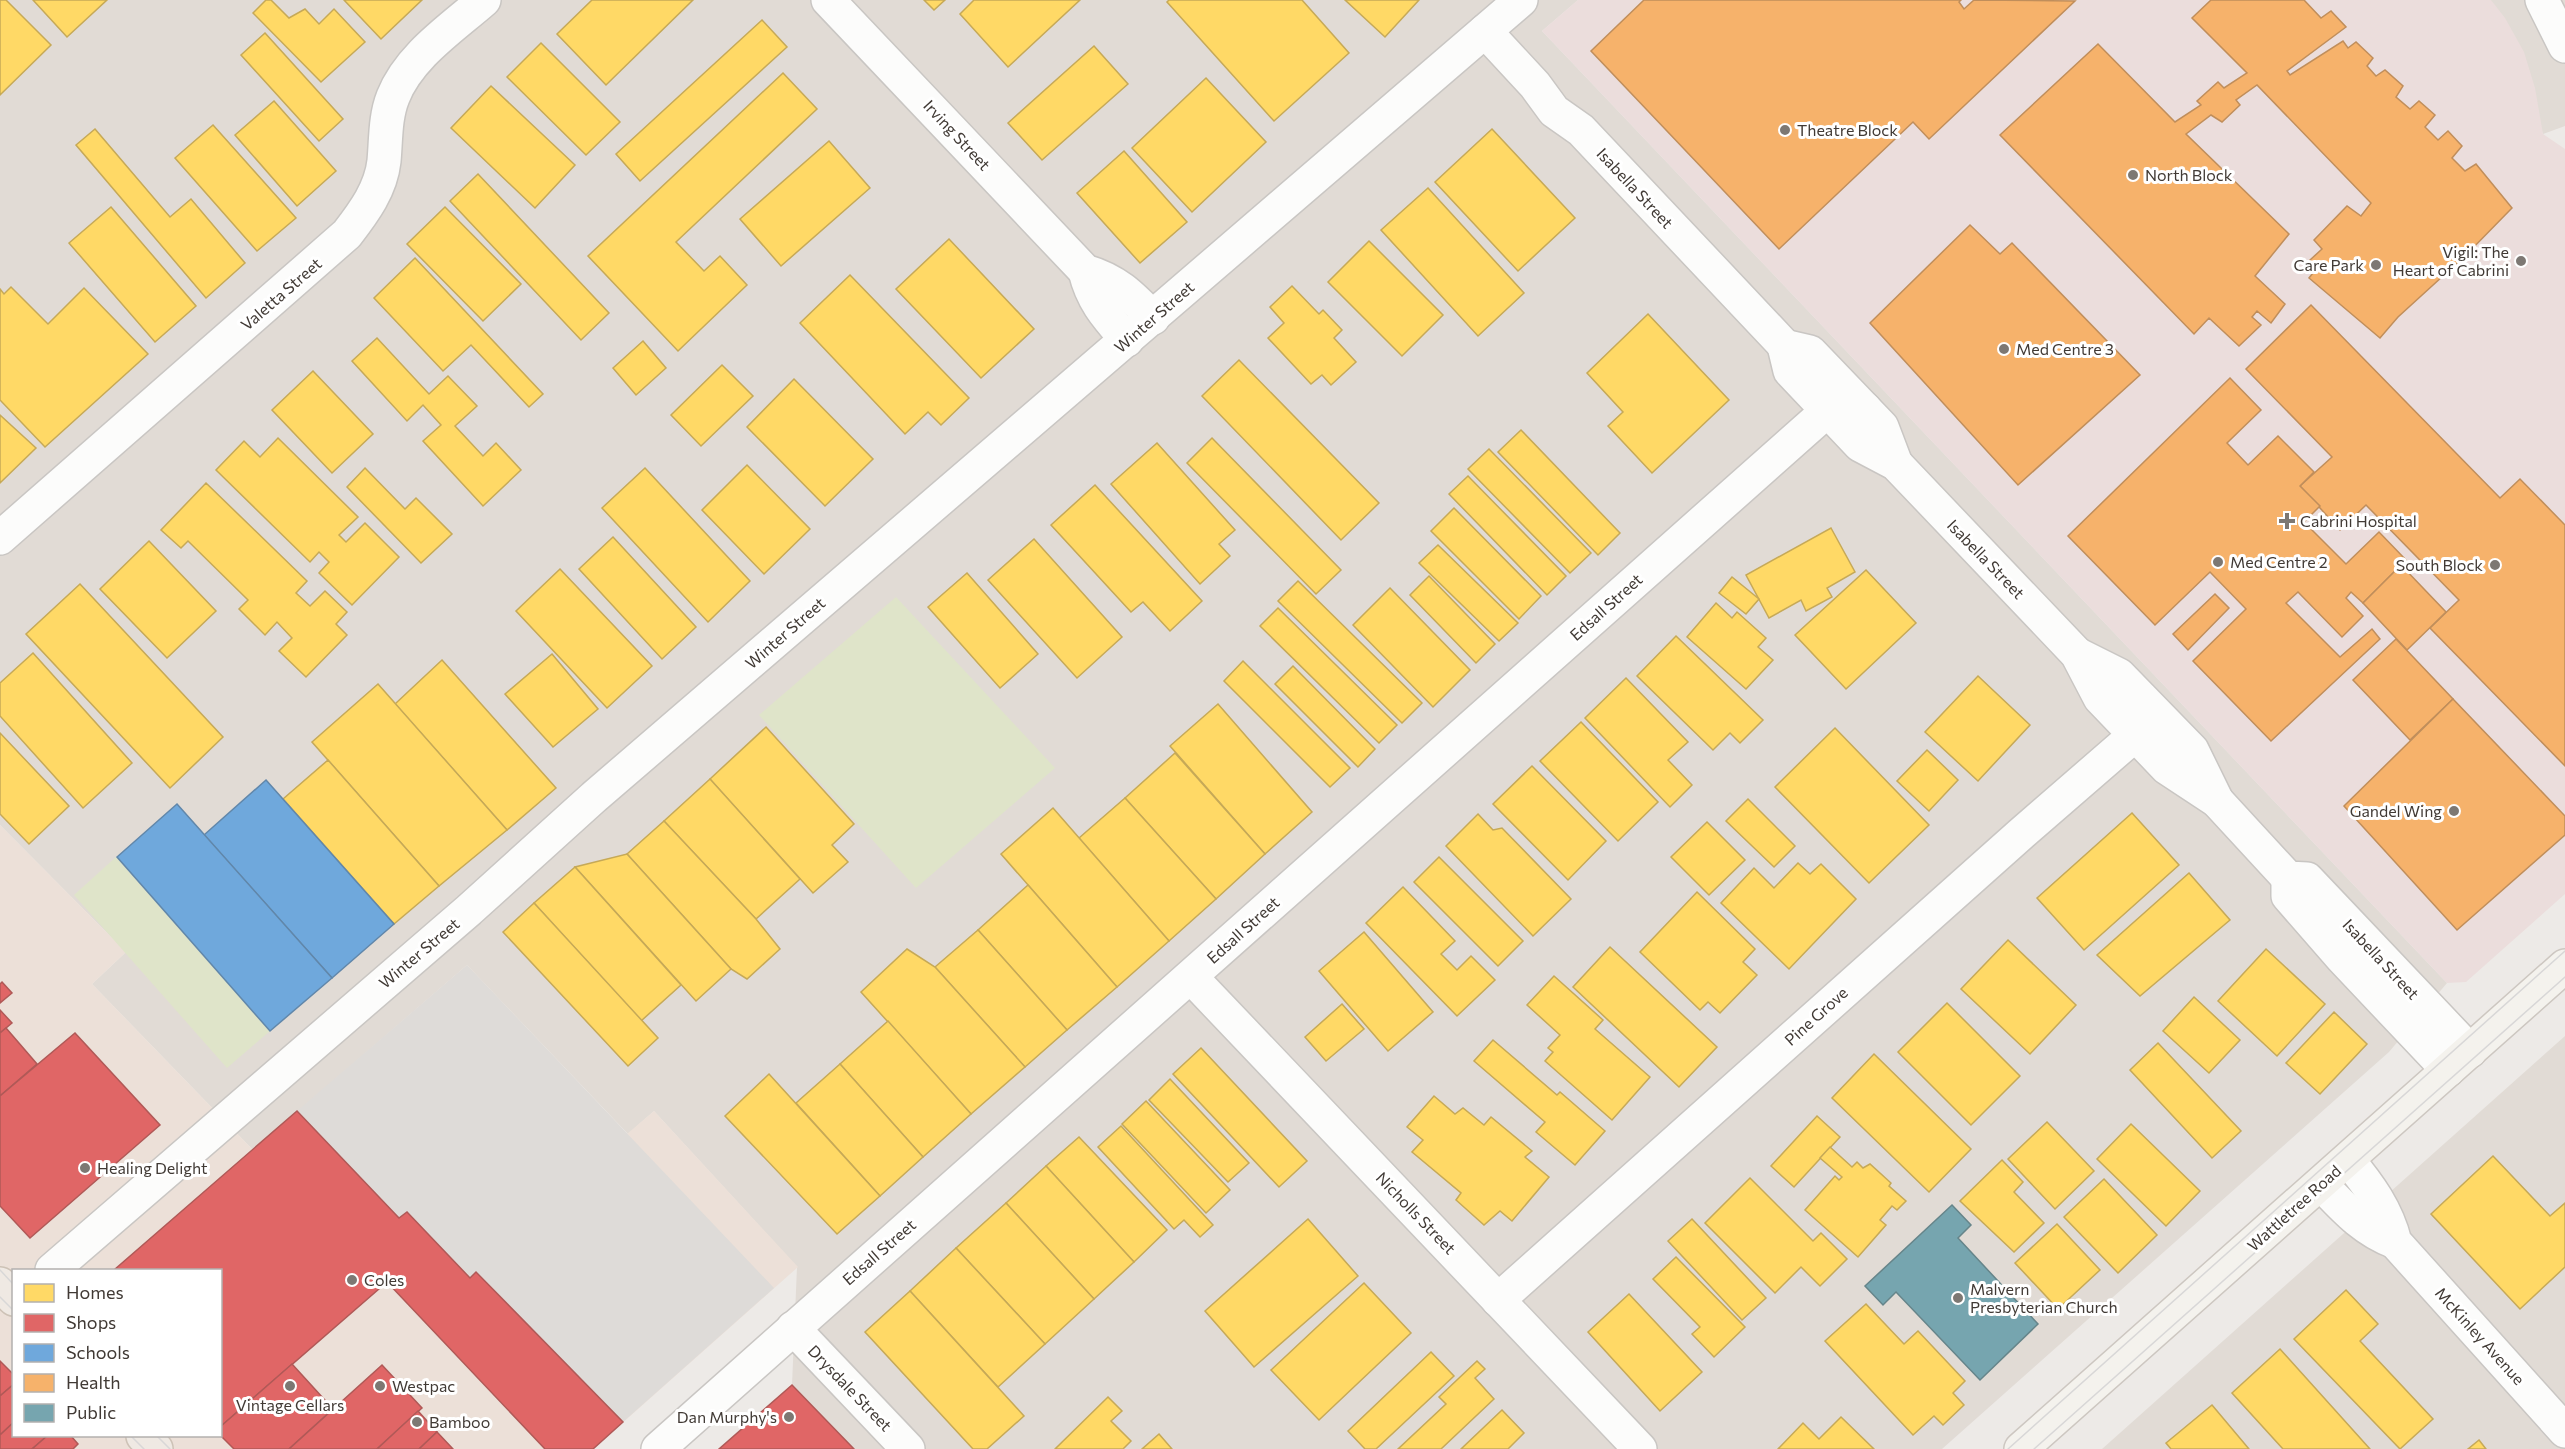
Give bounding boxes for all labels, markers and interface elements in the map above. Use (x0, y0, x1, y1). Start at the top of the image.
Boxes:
street label: Irving Street (920, 96, 995, 174)
place label: Theatre Block (1797, 120, 1898, 139)
marker: Theatre Block (1778, 123, 1792, 137)
street label: Isabella Street (1593, 144, 1678, 232)
place label: North Block (2145, 165, 2233, 184)
marker: North Block (2126, 168, 2140, 182)
place label: Vigil: The Heart of Cabrini (2393, 242, 2509, 279)
street label: Valetta Street (236, 253, 325, 334)
marker: Vigil: The Heart of Cabrini (2514, 254, 2528, 268)
place label: Care Park (2294, 255, 2364, 274)
marker: Care Park (2369, 258, 2383, 272)
street label: Winter Street (1110, 277, 1198, 356)
place label: Med Centre 3 (2016, 339, 2114, 358)
marker: Med Centre 3 (1997, 342, 2011, 356)
place label: Cabrini Hospital (2300, 511, 2417, 530)
marker: Cabrini Hospital (2278, 512, 2296, 530)
street label: Isabella Street (1944, 515, 2029, 603)
place label: Med Centre 2 (2230, 552, 2328, 571)
marker: Med Centre 2 (2211, 555, 2225, 569)
place label: South Block (2396, 555, 2483, 574)
marker: South Block (2488, 558, 2502, 572)
street label: Edsall Street (1566, 569, 1646, 644)
street label: Winter Street (741, 593, 829, 672)
place label: Gandel Wing (2350, 801, 2442, 820)
marker: Gandel Wing (2447, 804, 2461, 818)
street label: Edsall Street (1203, 892, 1283, 967)
street label: Winter Street (375, 913, 463, 992)
street label: Isabella Street (2339, 915, 2424, 1003)
street label: Pine Grove (1780, 982, 1851, 1049)
place label: Healing Delight (97, 1158, 208, 1177)
marker: Healing Delight (78, 1161, 92, 1175)
street label: Wattletree Road (2243, 1161, 2344, 1255)
street label: Nicholls Street (1373, 1168, 1460, 1258)
street label: Edsall Street (838, 1214, 919, 1289)
legend (12, 1269, 222, 1437)
place label: Coles (364, 1270, 404, 1289)
marker: Coles (345, 1273, 359, 1287)
place label: Malvern Presbyterian Church (1970, 1279, 2118, 1316)
text: Homes (66, 1281, 124, 1303)
street label: McKinley Avenue (2432, 1283, 2529, 1388)
marker: Malvern Presbyterian Church (1951, 1291, 1965, 1305)
text: Shops (66, 1311, 116, 1333)
text: Schools (66, 1341, 130, 1363)
street label: Drysdale Street (805, 1341, 896, 1435)
text: Health (66, 1371, 121, 1393)
place label: Westpac (392, 1376, 455, 1395)
marker: Vintage Cellars (283, 1379, 297, 1393)
marker: Westpac (373, 1379, 387, 1393)
place label: Vintage Cellars (236, 1395, 344, 1414)
text: Public (66, 1401, 116, 1423)
place label: Dan Murphy's (677, 1407, 777, 1426)
marker: Dan Murphy's (782, 1410, 796, 1424)
place label: Bamboo (429, 1412, 490, 1431)
marker: Bamboo (410, 1415, 424, 1429)

